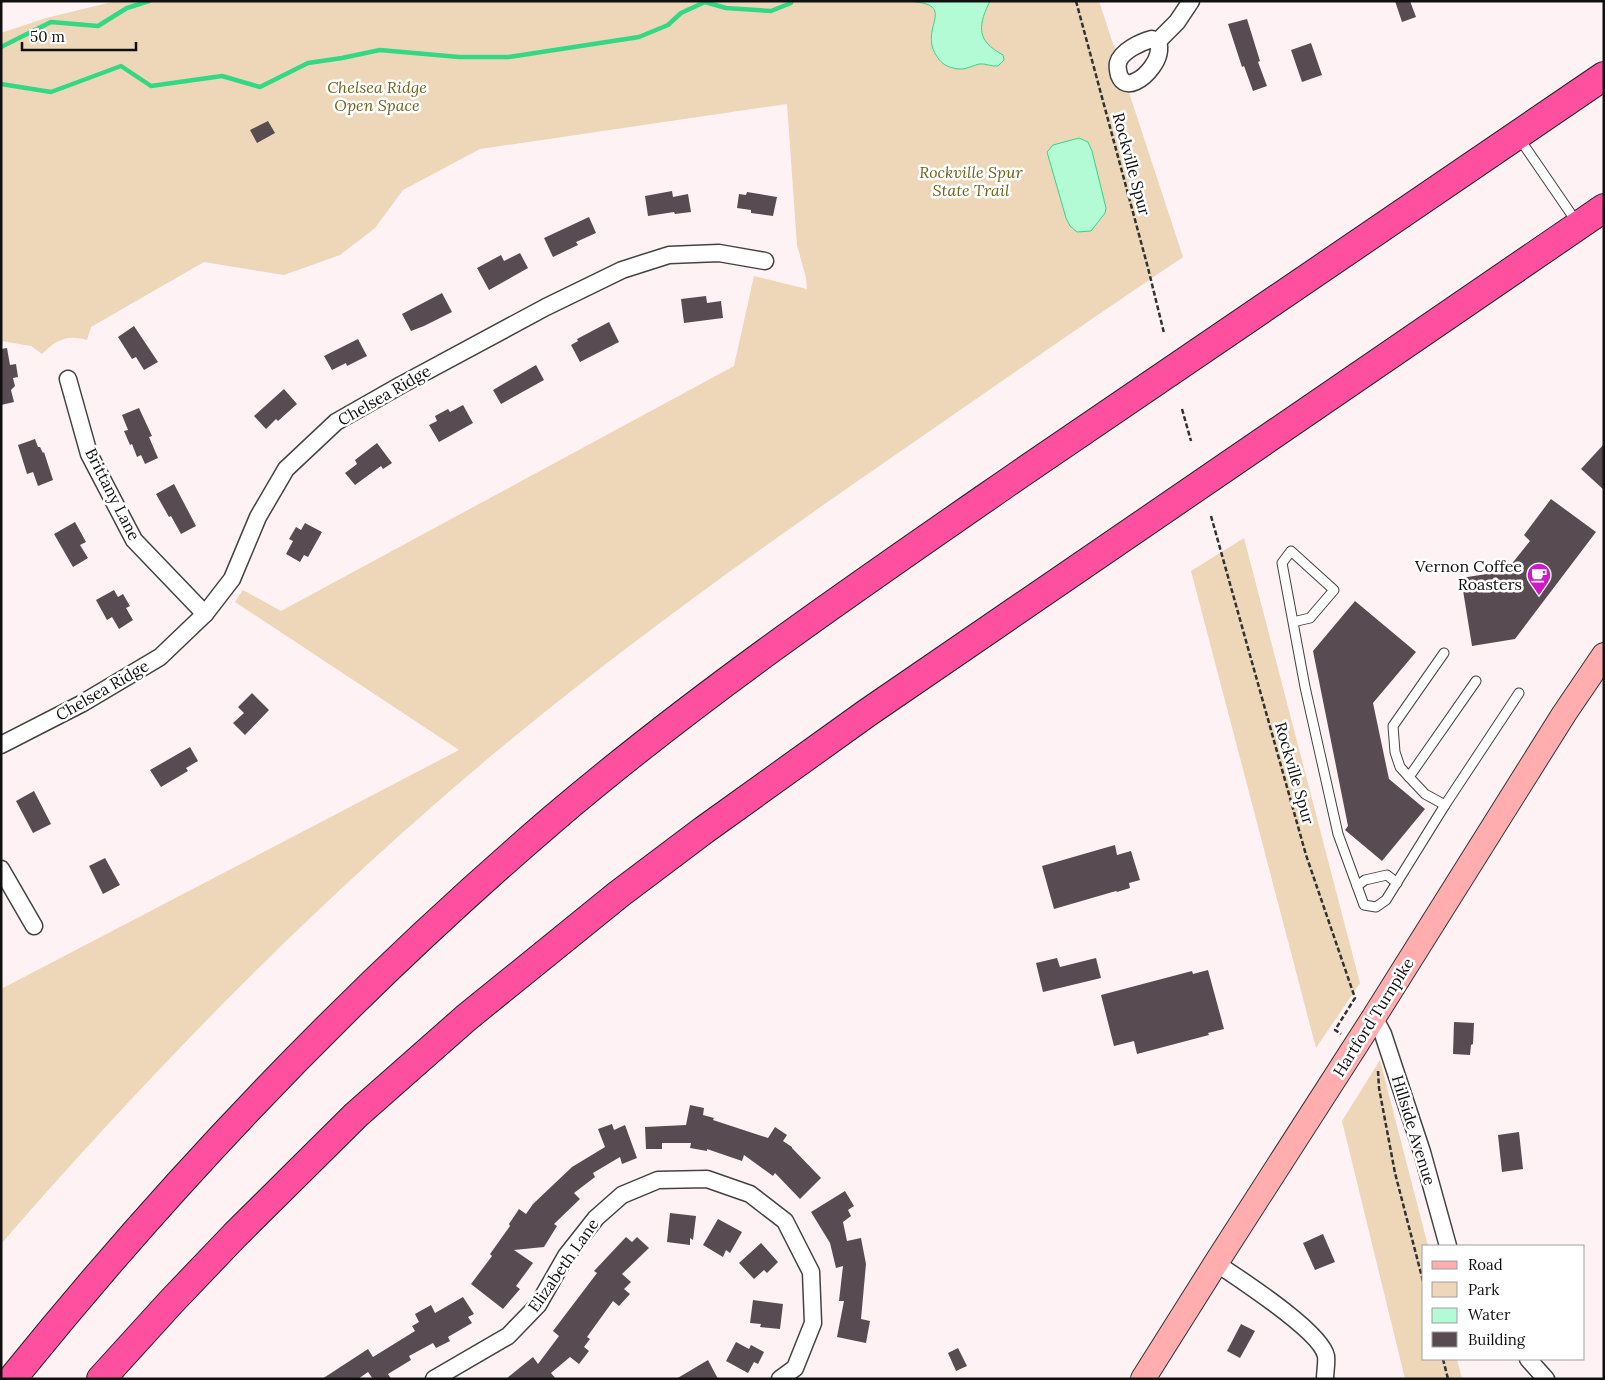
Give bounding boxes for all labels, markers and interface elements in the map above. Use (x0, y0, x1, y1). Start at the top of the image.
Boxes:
scale bar (22, 20, 136, 52)
text: 50 m (30, 27, 65, 46)
park label: Chelsea Ridge Open Space (327, 77, 427, 115)
street label: Rockville Spur (1109, 110, 1155, 218)
park label: Rockville Spur State Trail (919, 162, 1023, 200)
street label: Chelsea Ridge (334, 360, 434, 430)
street label: Brittany Lane (81, 445, 145, 544)
place label: Vernon Coffee Roasters (1414, 556, 1522, 594)
cafe icon: Vernon Coffee Roasters (1526, 562, 1552, 596)
street label: Chelsea Ridge (52, 655, 152, 725)
street label: Rockville Spur (1271, 719, 1319, 827)
street label: Hartford Turnpike (1328, 954, 1418, 1080)
street label: Hillside Avenue (1388, 1072, 1440, 1188)
street label: Elizabeth Lane (523, 1214, 603, 1316)
legend (1422, 1245, 1585, 1360)
text: Road (1468, 1255, 1503, 1274)
text: Park (1468, 1280, 1499, 1299)
text: Water (1468, 1305, 1511, 1324)
text: Building (1468, 1330, 1526, 1349)

